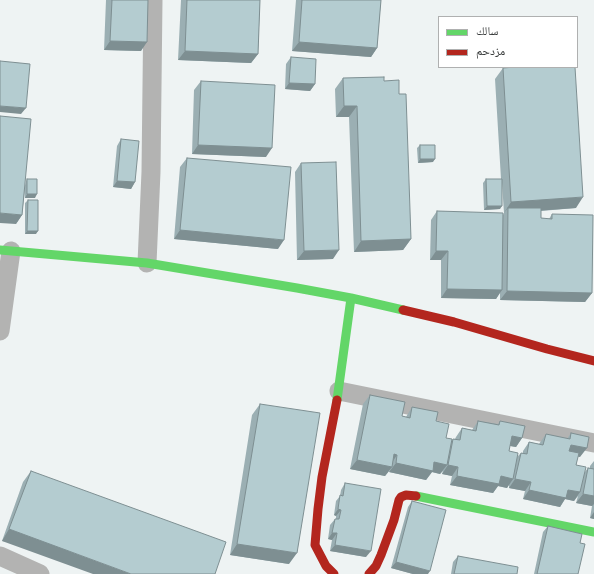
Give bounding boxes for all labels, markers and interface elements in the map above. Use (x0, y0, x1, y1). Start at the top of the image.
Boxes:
legend (438, 16, 578, 68)
text: سالك (476, 23, 498, 38)
text: مزدحم (476, 43, 505, 58)

